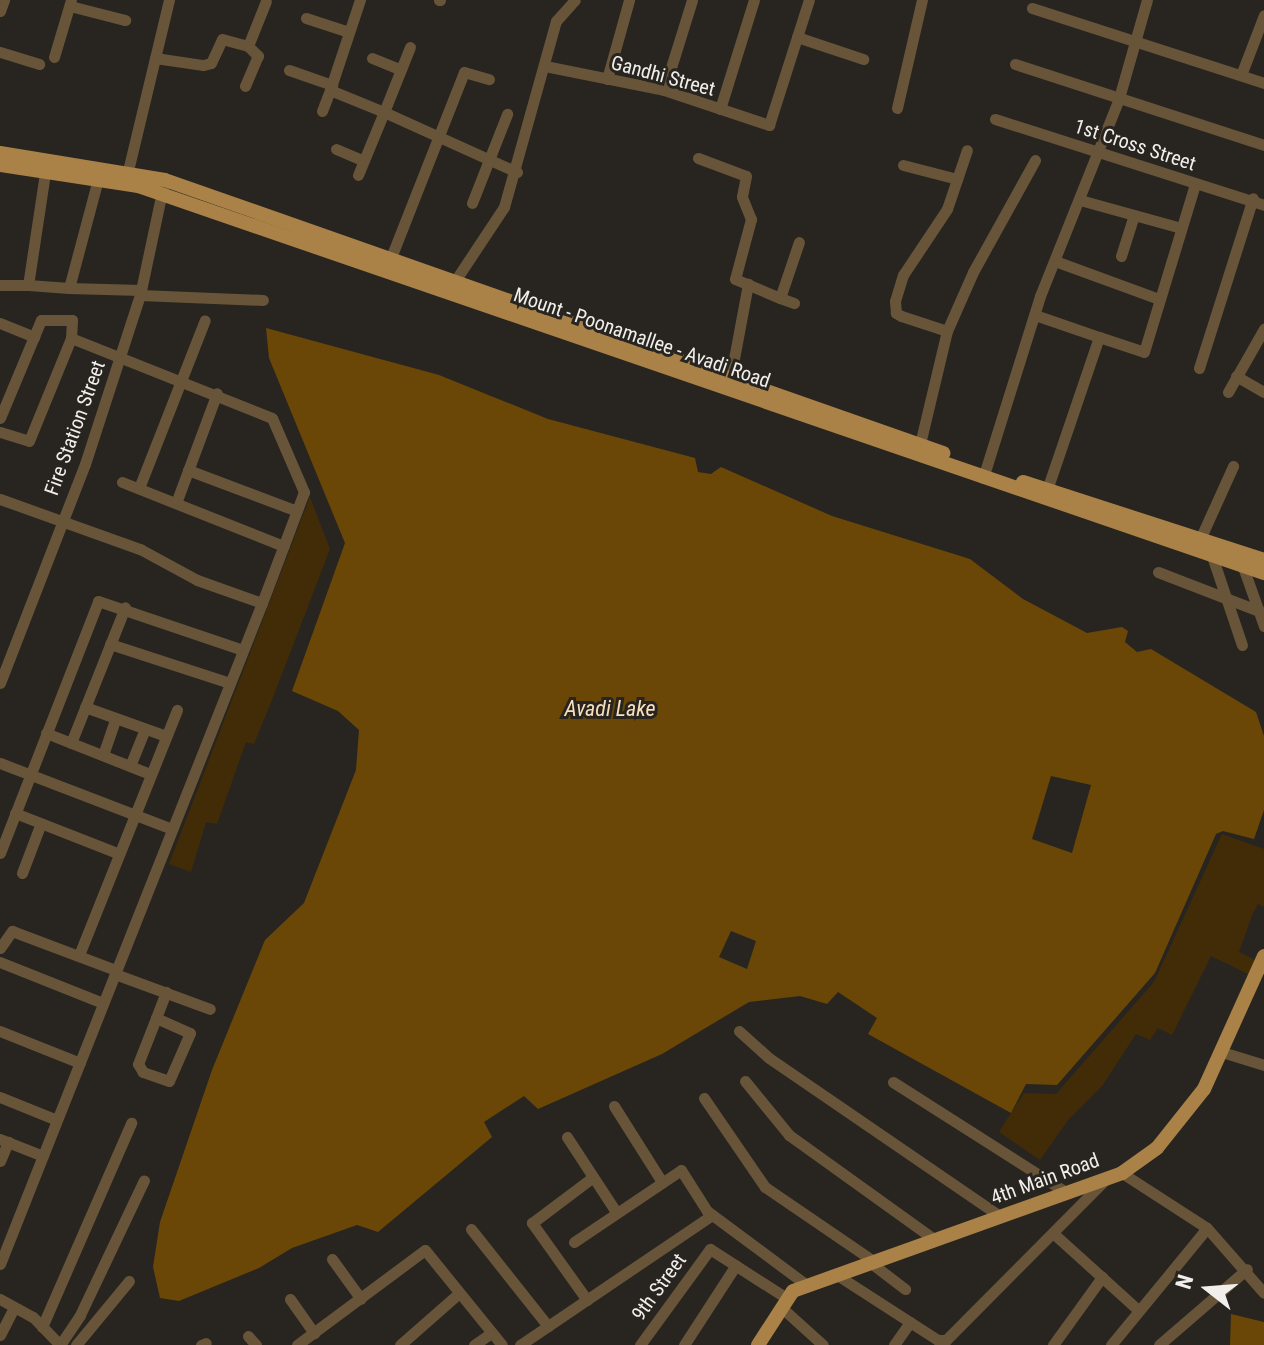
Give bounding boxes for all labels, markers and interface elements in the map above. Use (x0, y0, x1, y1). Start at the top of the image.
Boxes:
street label: Gandhi Street (608, 51, 718, 101)
street label: 1st Cross Street (1071, 114, 1199, 176)
street label: Mount - Poonamallee - Avadi Road (511, 283, 773, 393)
street label: Fire Station Street (40, 357, 110, 499)
water label: Avadi Lake (564, 696, 656, 722)
street label: 4th Main Road (987, 1148, 1103, 1210)
street label: 9th Street (627, 1249, 691, 1325)
north arrow (1168, 1249, 1248, 1329)
text: N (1171, 1272, 1198, 1292)

